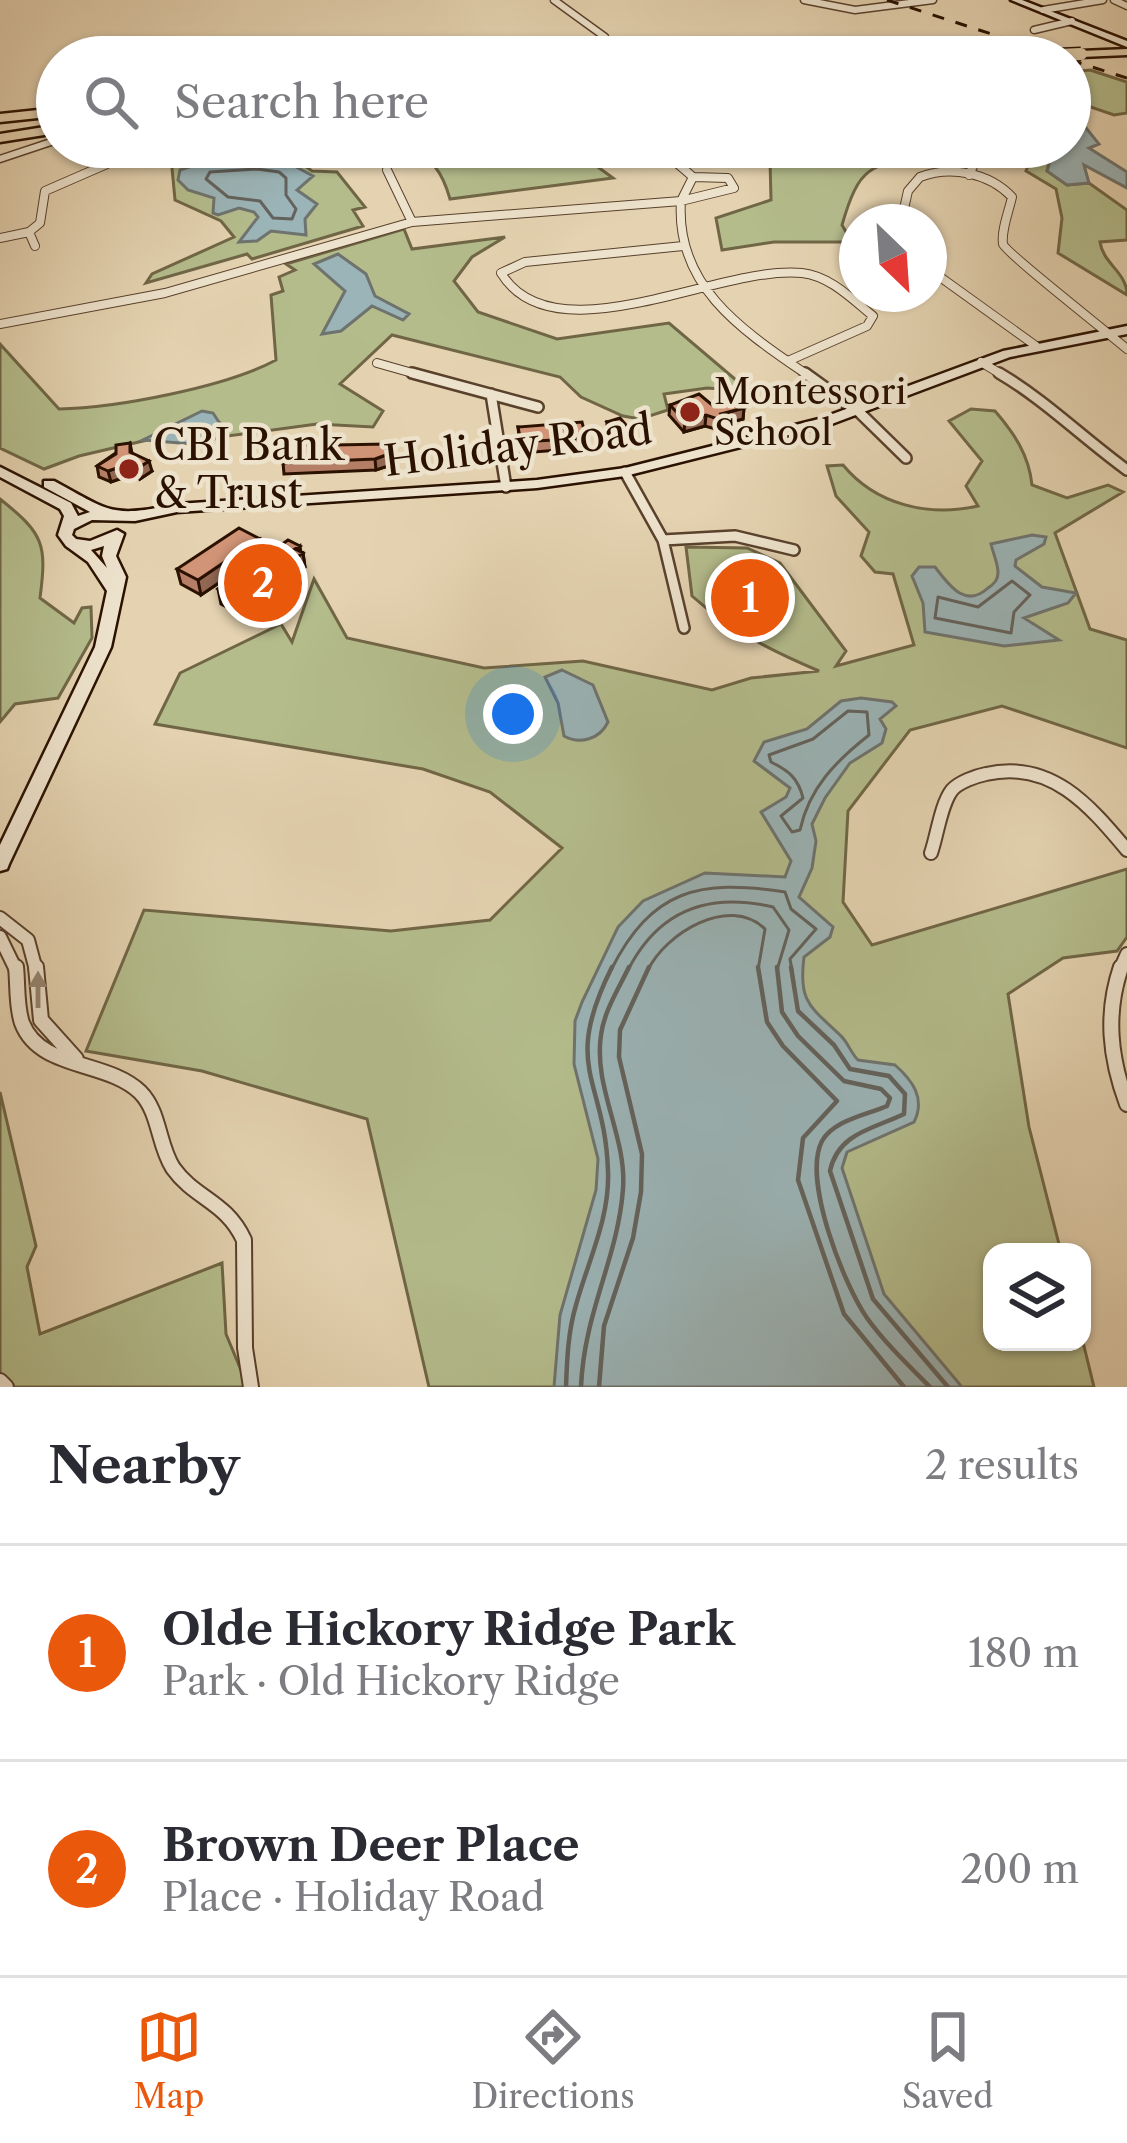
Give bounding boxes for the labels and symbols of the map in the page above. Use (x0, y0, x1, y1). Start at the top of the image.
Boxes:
north arrow (839, 204, 947, 312)
place label: Montessori School (714, 369, 907, 454)
marker: Montessori School (677, 399, 703, 425)
street label: Holiday Road (381, 403, 655, 487)
place label: CBI Bank & Trust (153, 419, 345, 519)
marker: CBI Bank & Trust (116, 456, 142, 482)
pin: 2 (224, 538, 302, 628)
pin: 1 (711, 553, 789, 643)
your location (483, 684, 543, 744)
one-way arrow (28, 970, 48, 1008)

